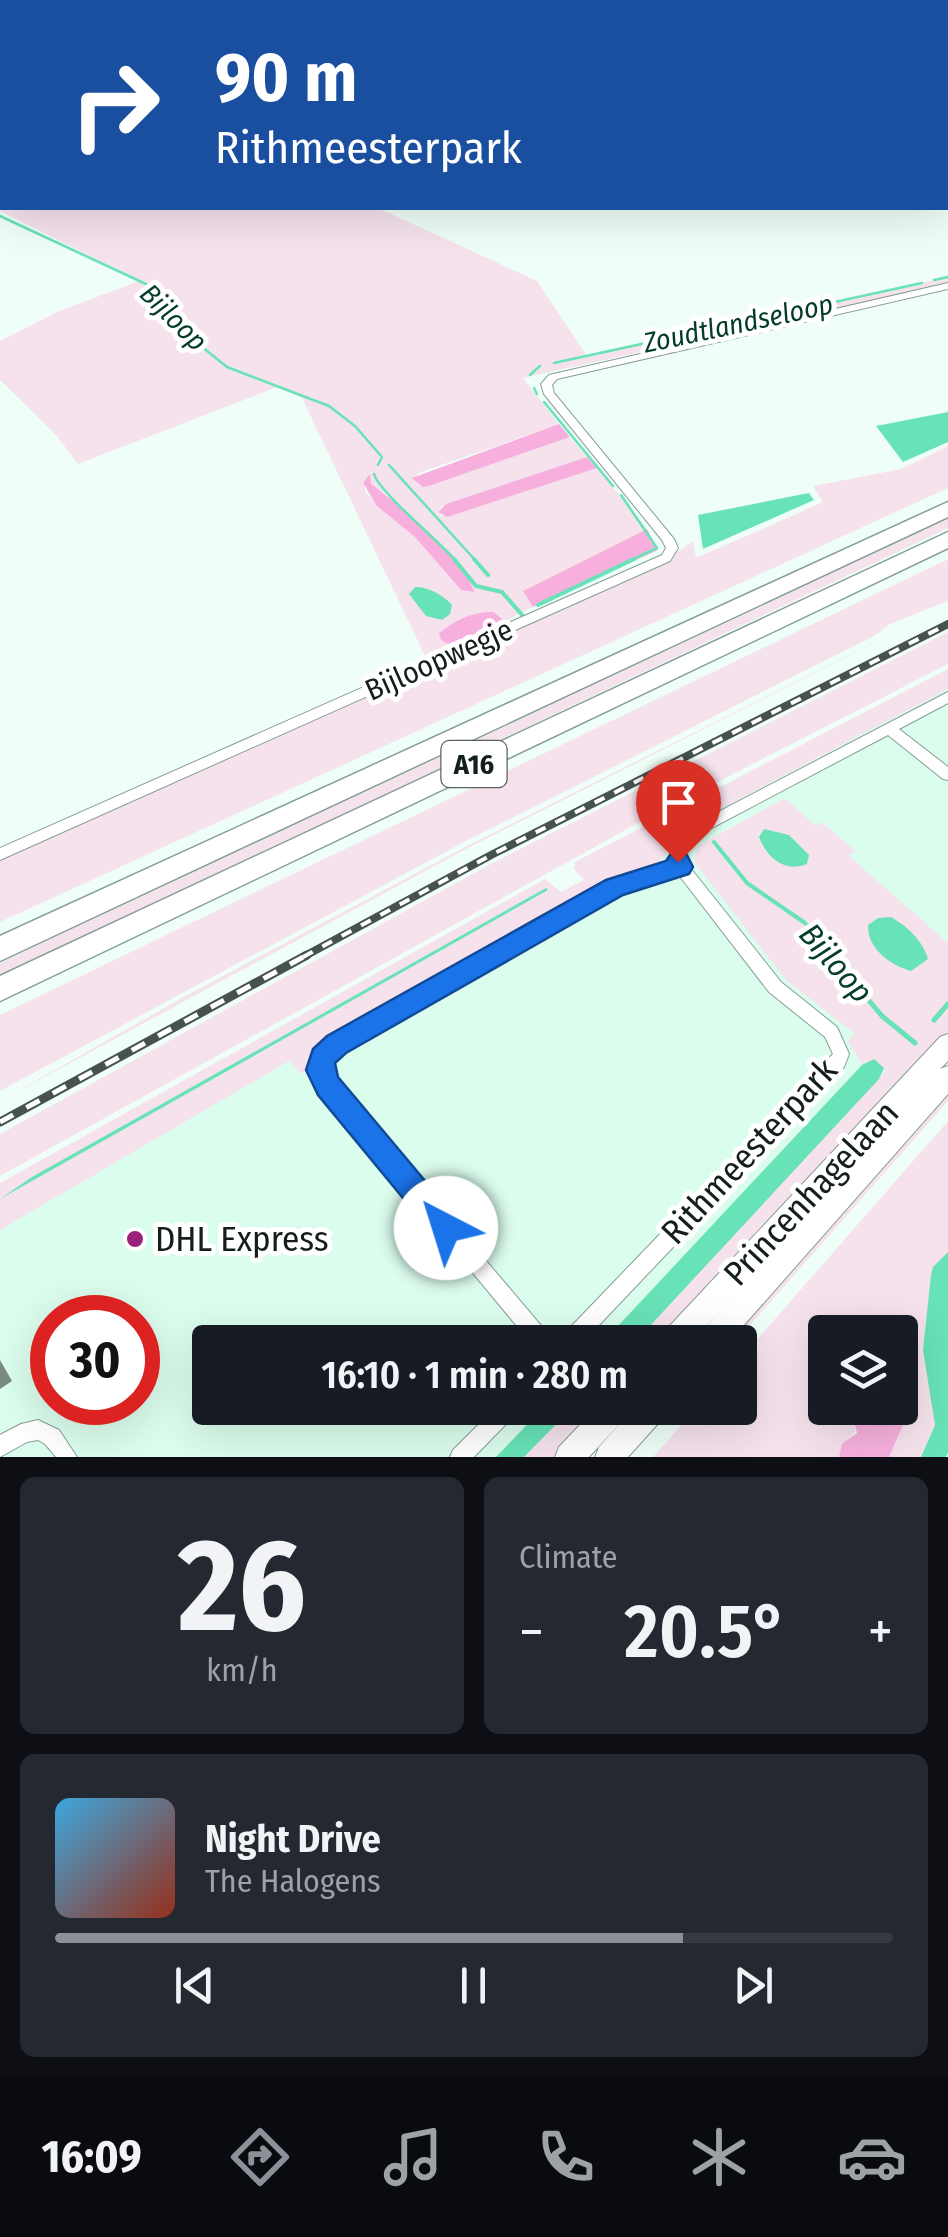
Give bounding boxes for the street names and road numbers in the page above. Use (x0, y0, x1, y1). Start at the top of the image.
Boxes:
street label: Bijloopwegje (360, 611, 518, 709)
road number: A16 (442, 741, 506, 787)
street label: Rithmeesterpark (652, 1049, 846, 1253)
street label: Princenhagelaan (715, 1092, 907, 1294)

